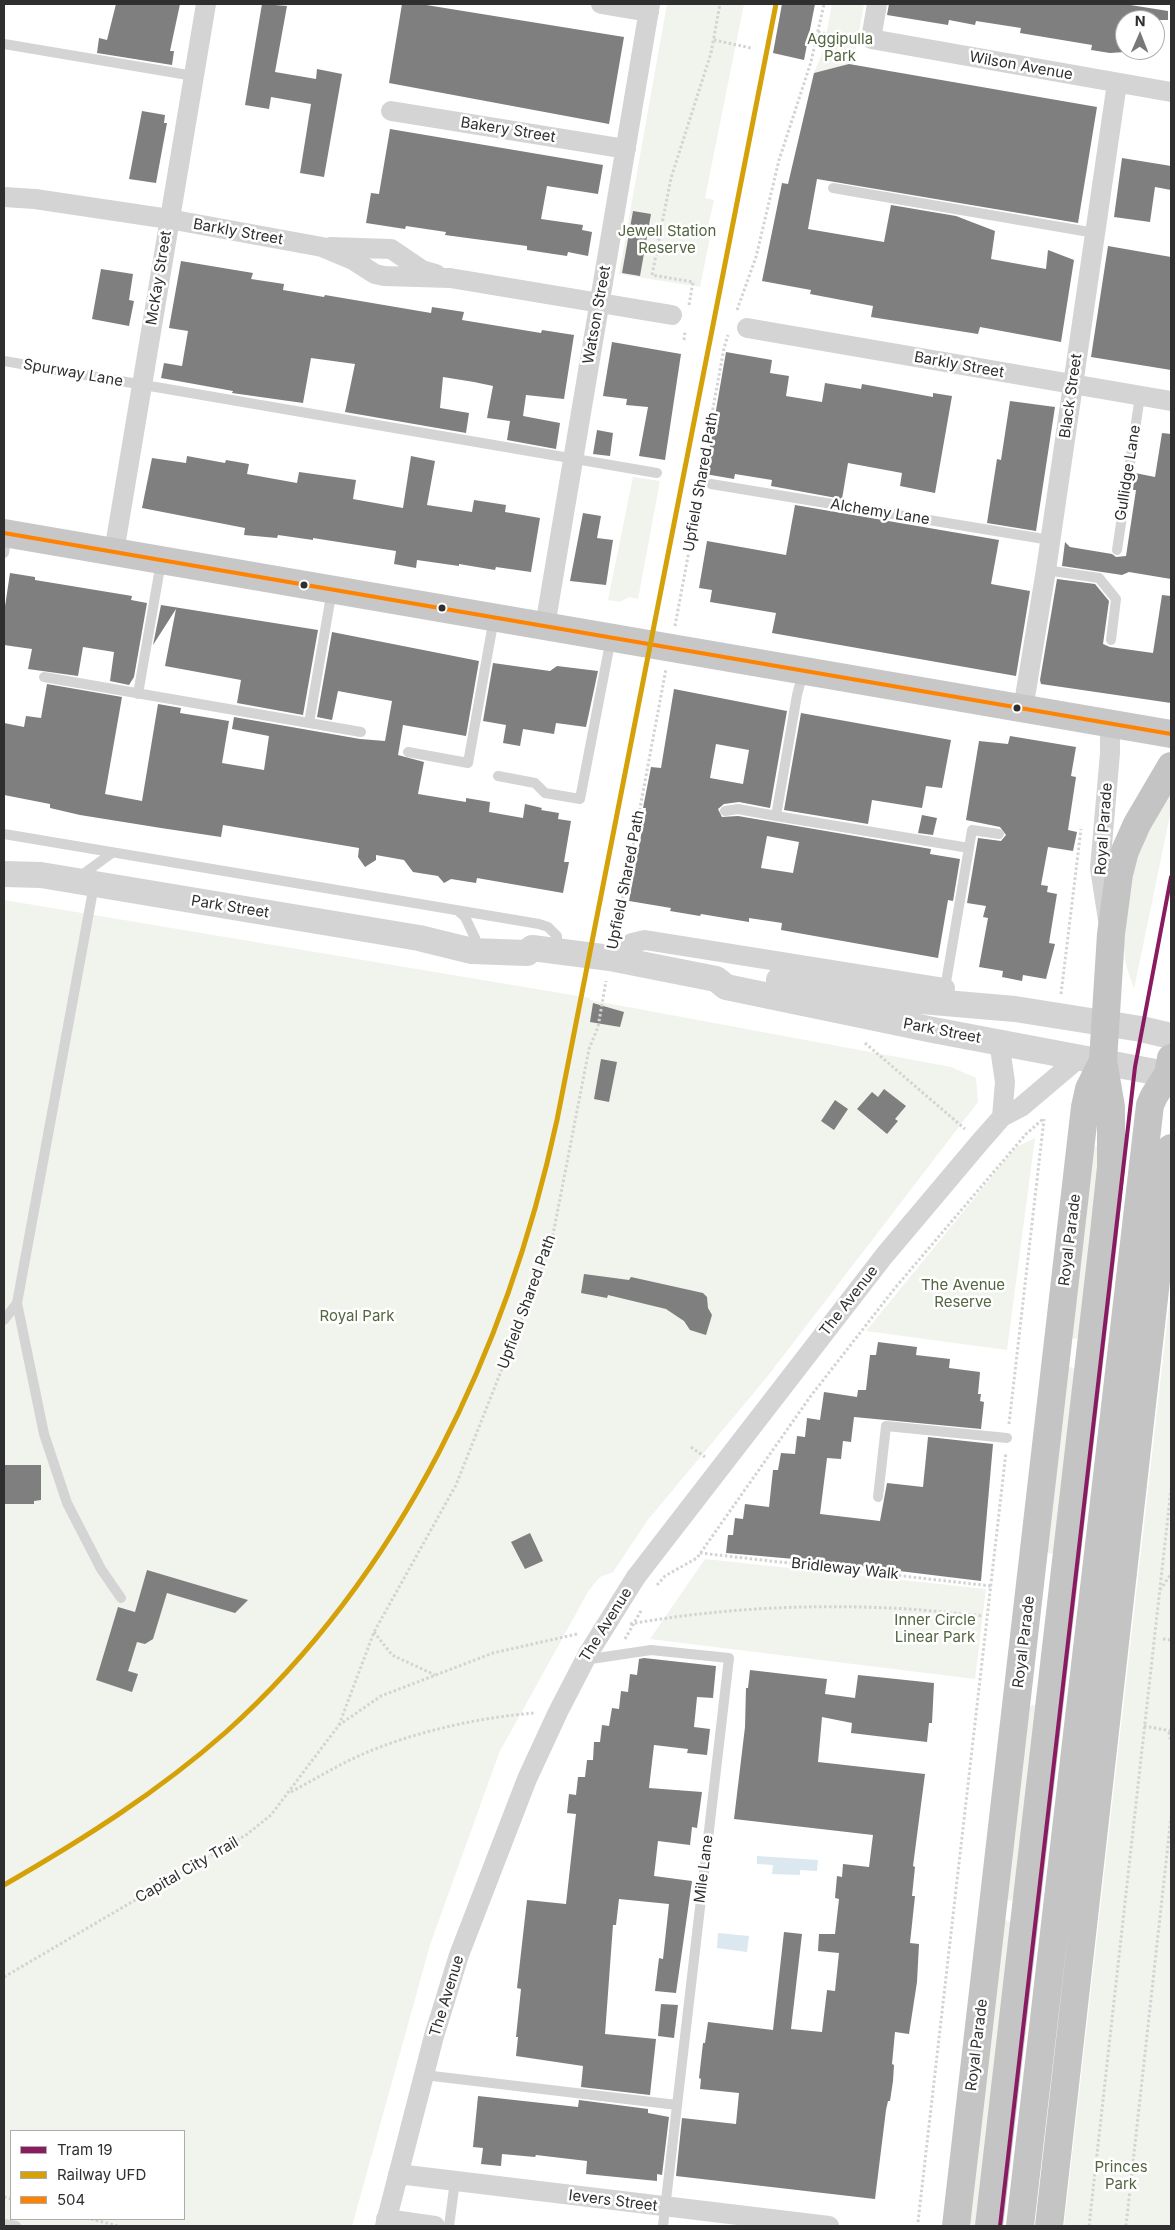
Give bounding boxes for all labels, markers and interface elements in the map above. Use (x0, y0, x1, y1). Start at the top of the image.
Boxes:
north arrow (1115, 10, 1165, 60)
text: N (1135, 12, 1146, 29)
park label: Aggipulla Park (807, 30, 873, 65)
street label: Wilson Avenue (968, 48, 1074, 84)
street label: Bakery Street (459, 114, 557, 146)
street label: Barkly Street (192, 215, 284, 249)
park label: Jewell Station Reserve (618, 222, 716, 257)
street label: McKay Street (143, 229, 175, 327)
street label: Watson Street (579, 264, 615, 366)
street label: Barkly Street (913, 348, 1005, 382)
street label: Black Street (1056, 353, 1086, 439)
street label: Spurway Lane (22, 355, 124, 391)
street label: Upfield Shared Path (680, 411, 722, 553)
street label: Gullidge Lane (1112, 424, 1144, 522)
street label: Alchemy Lane (829, 495, 931, 529)
unlabelled marker (299, 580, 309, 590)
unlabelled marker (437, 603, 447, 613)
unlabelled marker (1012, 703, 1022, 713)
street label: Royal Parade (1092, 782, 1116, 876)
street label: Upfield Shared Path (604, 809, 648, 951)
street label: Park Street (190, 892, 270, 922)
street label: Park Street (902, 1015, 982, 1047)
street label: Royal Parade (1055, 1193, 1085, 1287)
street label: Upfield Shared Path (494, 1232, 560, 1372)
street label: The Avenue (816, 1262, 882, 1340)
park label: The Avenue Reserve (921, 1276, 1005, 1311)
park label: Royal Park (320, 1307, 394, 1325)
street label: Bridleway Walk (790, 1554, 900, 1584)
street label: The Avenue (576, 1585, 636, 1665)
street label: Royal Parade (1009, 1595, 1039, 1689)
park label: Inner Circle Linear Park (894, 1611, 976, 1646)
street label: Capital City Trail (132, 1833, 242, 1907)
street label: Mile Lane (691, 1834, 717, 1904)
street label: The Avenue (426, 1953, 468, 2039)
street label: Royal Parade (962, 1998, 992, 2092)
legend (10, 2130, 185, 2220)
text: Tram 19 (57, 2140, 113, 2159)
park label: Princes Park (1094, 2158, 1148, 2193)
text: Railway UFD (57, 2165, 146, 2184)
street label: Ievers Street (568, 2187, 658, 2215)
text: 504 (57, 2190, 85, 2209)

